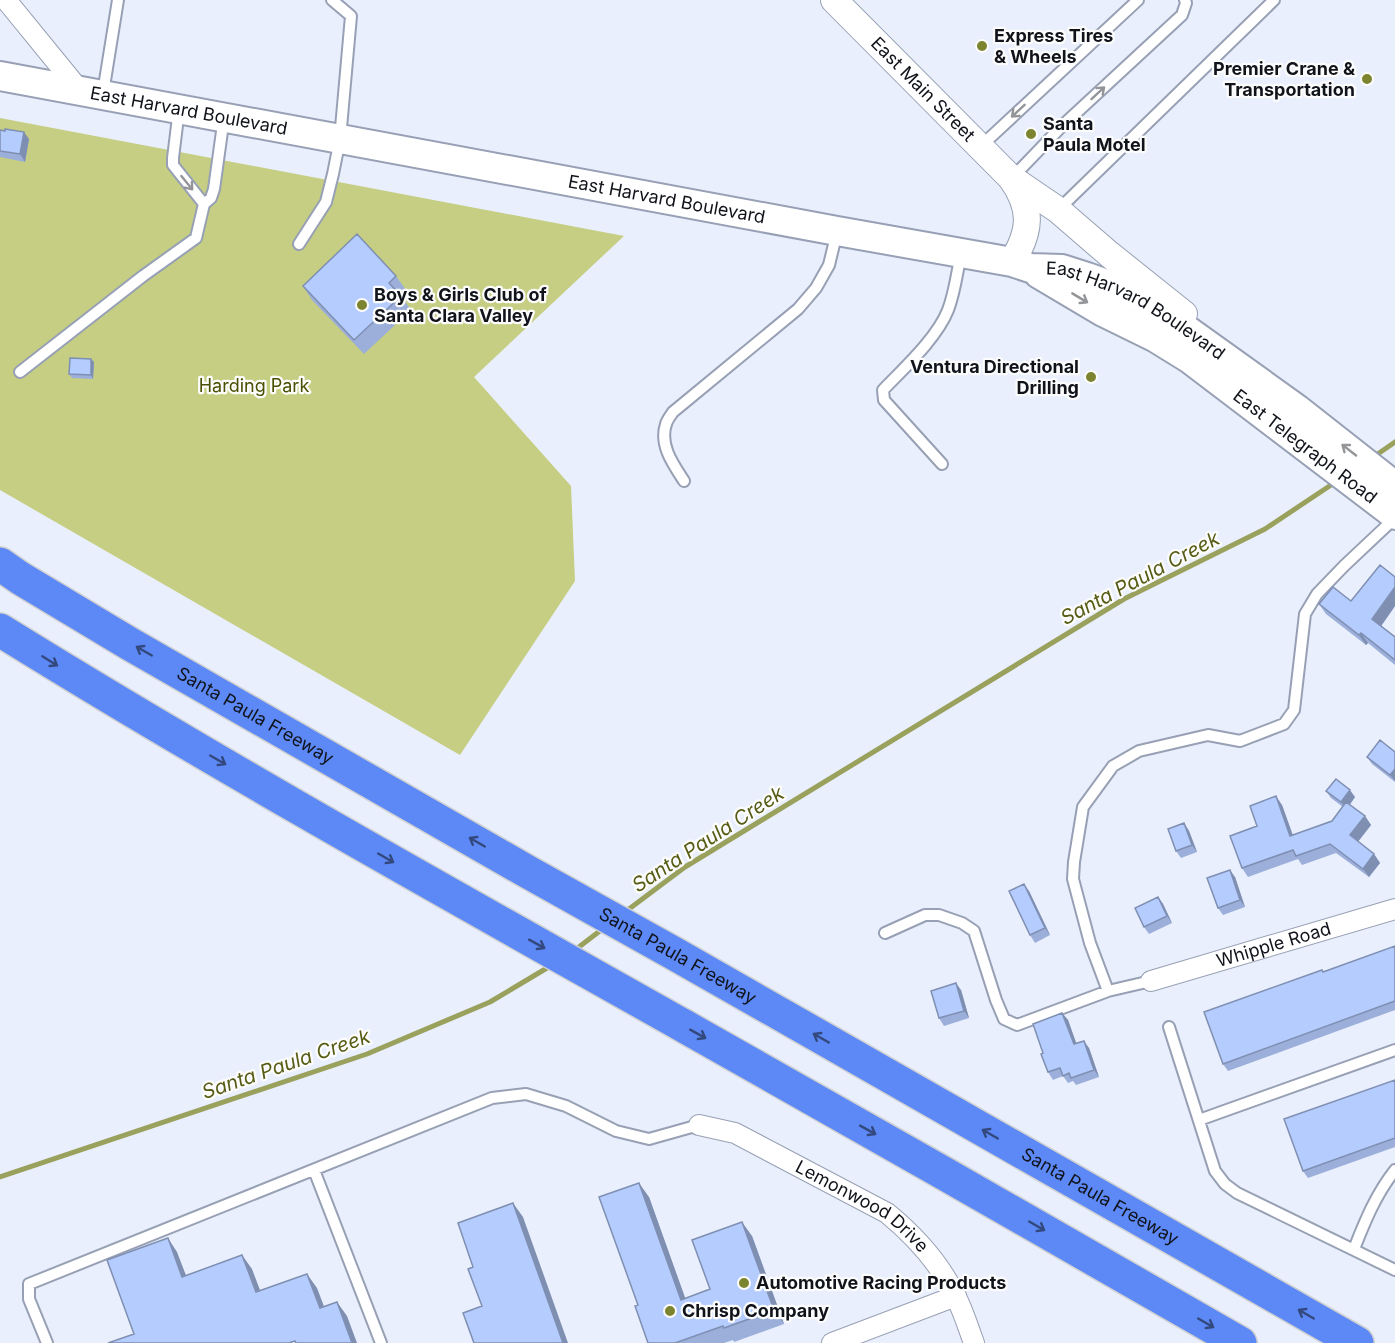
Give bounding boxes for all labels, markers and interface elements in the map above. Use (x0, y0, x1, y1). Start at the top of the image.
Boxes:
place label: Express Tires & Wheels (994, 25, 1113, 67)
street label: East Main Street (867, 32, 980, 146)
marker: Express Tires & Wheels (975, 39, 989, 53)
place label: Premier Crane & Transportation (1213, 58, 1355, 100)
marker: Premier Crane & Transportation (1360, 72, 1374, 86)
street label: East Harvard Boulevard (89, 82, 289, 139)
one-way arrow (1090, 86, 1105, 100)
one-way arrow (1011, 104, 1026, 118)
place label: Santa Paula Motel (1043, 113, 1146, 155)
marker: Santa Paula Motel (1024, 127, 1038, 141)
street label: East Harvard Boulevard (566, 170, 767, 228)
one-way arrow (180, 174, 193, 190)
street label: East Harvard Boulevard (1046, 258, 1229, 364)
place label: Boys & Girls Club of Santa Clara Valley (374, 284, 547, 326)
one-way arrow (1071, 292, 1088, 304)
marker: Boys & Girls Club of Santa Clara Valley (355, 298, 369, 312)
place label: Ventura Directional Drilling (910, 356, 1079, 398)
marker: Ventura Directional Drilling (1084, 370, 1098, 384)
park label: Harding Park (199, 375, 309, 396)
street label: East Telegraph Road (1229, 385, 1381, 508)
one-way arrow (1341, 443, 1357, 456)
water label: Santa Paula Creek (1056, 525, 1224, 630)
one-way arrow (136, 645, 153, 657)
one-way arrow (41, 656, 58, 668)
street label: Santa Paula Freeway (173, 662, 338, 768)
one-way arrow (209, 755, 226, 767)
water label: Santa Paula Creek (627, 780, 789, 897)
one-way arrow (469, 836, 486, 848)
one-way arrow (377, 853, 395, 864)
street label: Santa Paula Freeway (596, 903, 760, 1008)
street label: Whipple Road (1214, 917, 1333, 971)
one-way arrow (528, 938, 545, 950)
water label: Santa Paula Creek (199, 1024, 374, 1104)
one-way arrow (688, 1029, 706, 1040)
one-way arrow (813, 1031, 830, 1043)
one-way arrow (859, 1124, 876, 1136)
one-way arrow (982, 1128, 1000, 1139)
street label: Santa Paula Freeway (1018, 1143, 1182, 1249)
street label: Lemonwood Drive (792, 1156, 933, 1256)
one-way arrow (1028, 1220, 1045, 1232)
place label: Automotive Racing Products (756, 1272, 1006, 1293)
marker: Automotive Racing Products (737, 1276, 751, 1290)
place label: Chrisp Company (682, 1300, 829, 1321)
marker: Chrisp Company (663, 1304, 677, 1318)
one-way arrow (1298, 1308, 1315, 1320)
one-way arrow (1197, 1318, 1214, 1330)

